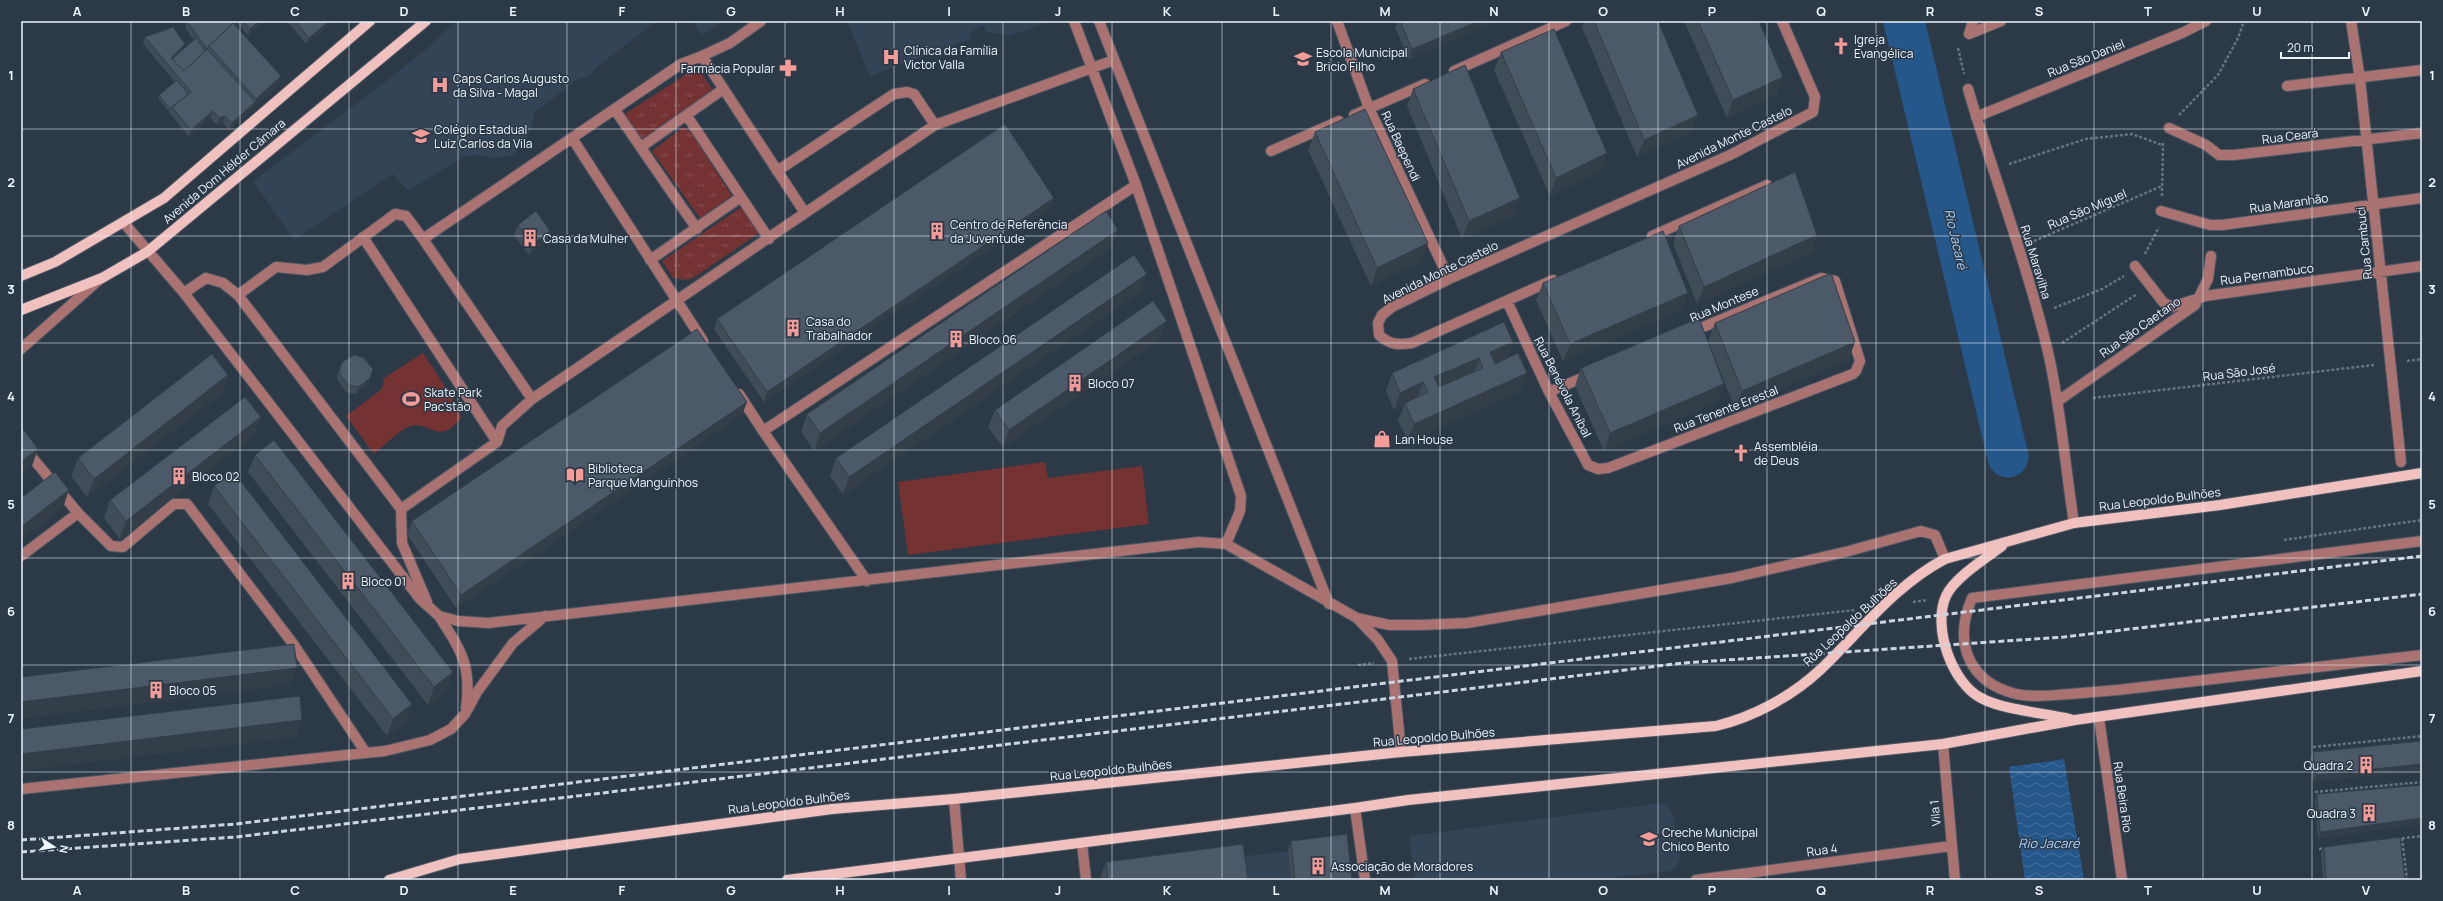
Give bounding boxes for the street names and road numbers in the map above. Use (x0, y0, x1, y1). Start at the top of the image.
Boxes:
street label: Rua São Daniel (2045, 35, 2127, 81)
street label: Avenida Monte Castelo (1673, 101, 1795, 173)
street label: Rua Baependi (1377, 108, 1425, 184)
street label: Avenida Dom Hélder Câmara (159, 115, 289, 227)
street label: Rua Ceará (2261, 124, 2319, 148)
street label: Rua São Miguel (2045, 185, 2129, 233)
street label: Rua Maranhão (2249, 189, 2329, 217)
street label: Rua Cambuci (2352, 206, 2376, 280)
street label: Rua Maravilha (2017, 223, 2055, 301)
street label: Avenida Monte Castelo (1379, 236, 1501, 308)
street label: Rua Pernambuco (2219, 259, 2315, 289)
street label: Rua Montese (1687, 282, 1761, 326)
street label: Rua São Caetano (2096, 293, 2184, 361)
street label: Rua Benévola Aníbal (1530, 334, 1596, 440)
street label: Rua São José (2202, 359, 2276, 385)
street label: Rua Tenente Erestal (1671, 381, 1781, 437)
street label: Rua Leopoldo Bulhões (2098, 483, 2222, 515)
street label: Rua Leopoldo Bulhões (1799, 574, 1901, 670)
street label: Rua Leopoldo Bulhões (1372, 723, 1496, 751)
street label: Rua Leopoldo Bulhões (1049, 755, 1173, 785)
street label: Rua Beira Rio (2110, 760, 2136, 834)
street label: Rua Leopoldo Bulhões (727, 786, 851, 818)
street label: Vila 1 (1925, 799, 1945, 827)
street label: Rua 4 (1806, 839, 1838, 861)

